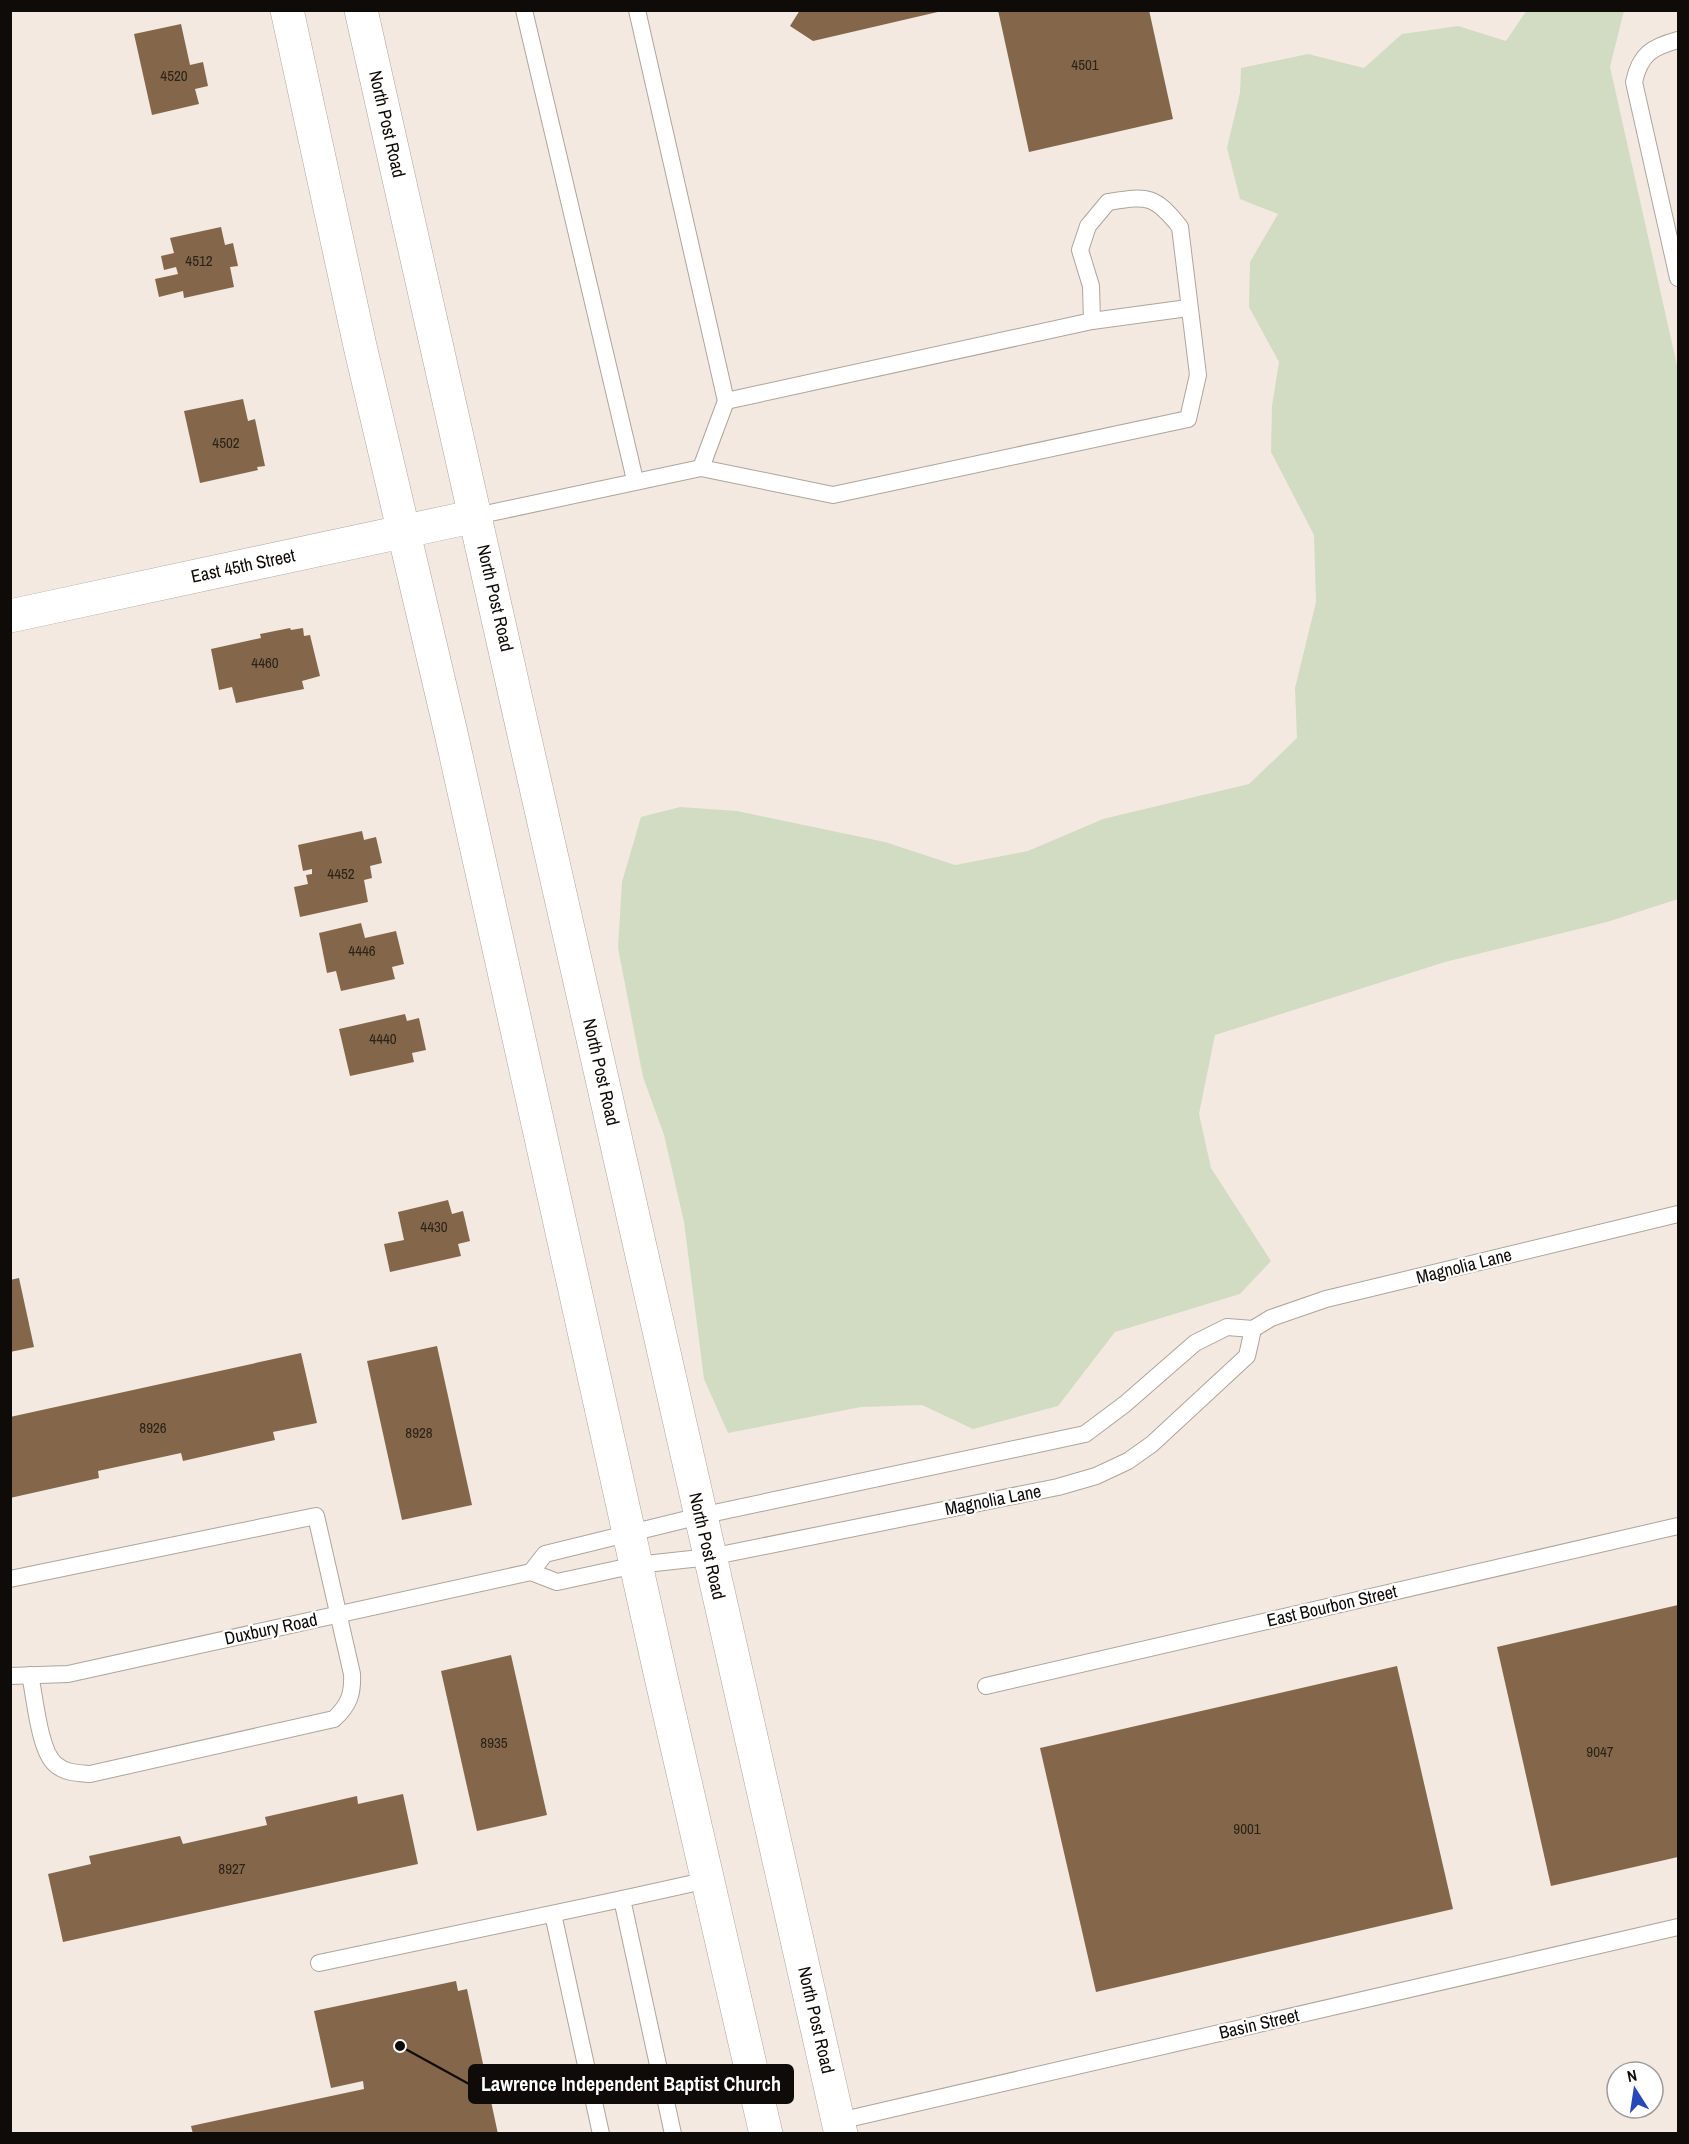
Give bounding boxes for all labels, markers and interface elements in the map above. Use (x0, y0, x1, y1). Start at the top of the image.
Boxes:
house number: 4501 (1071, 54, 1099, 75)
house number: 4520 (160, 65, 188, 86)
street label: North Post Road (363, 68, 412, 180)
house number: 4512 (185, 250, 213, 271)
house number: 4502 (212, 432, 240, 453)
street label: East 45th Street (189, 542, 297, 589)
street label: North Post Road (471, 542, 520, 654)
house number: 4460 (251, 652, 279, 673)
house number: 4452 (327, 863, 355, 884)
house number: 4446 (348, 940, 376, 961)
street label: North Post Road (577, 1016, 626, 1128)
house number: 4440 (369, 1028, 397, 1049)
house number: 4430 (420, 1216, 448, 1237)
street label: Magnolia Lane (1413, 1242, 1514, 1289)
house number: 8926 (139, 1417, 167, 1438)
house number: 8928 (405, 1422, 433, 1443)
street label: Magnolia Lane (943, 1478, 1043, 1521)
street label: North Post Road (683, 1490, 732, 1602)
street label: East Bourbon Street (1264, 1578, 1399, 1633)
street label: Duxbury Road (222, 1606, 320, 1651)
house number: 8935 (480, 1732, 508, 1753)
house number: 9047 (1586, 1741, 1614, 1762)
house number: 9001 (1233, 1818, 1261, 1839)
house number: 8927 (218, 1858, 246, 1879)
street label: North Post Road (792, 1964, 841, 2076)
street label: Basin Street (1216, 2002, 1301, 2045)
north arrow (1605, 2060, 1665, 2120)
text: N (1625, 2064, 1639, 2087)
callout: Lawrence Independent Baptist Church (469, 2065, 793, 2103)
text: Lawrence Independent Baptist Church (481, 2070, 781, 2097)

